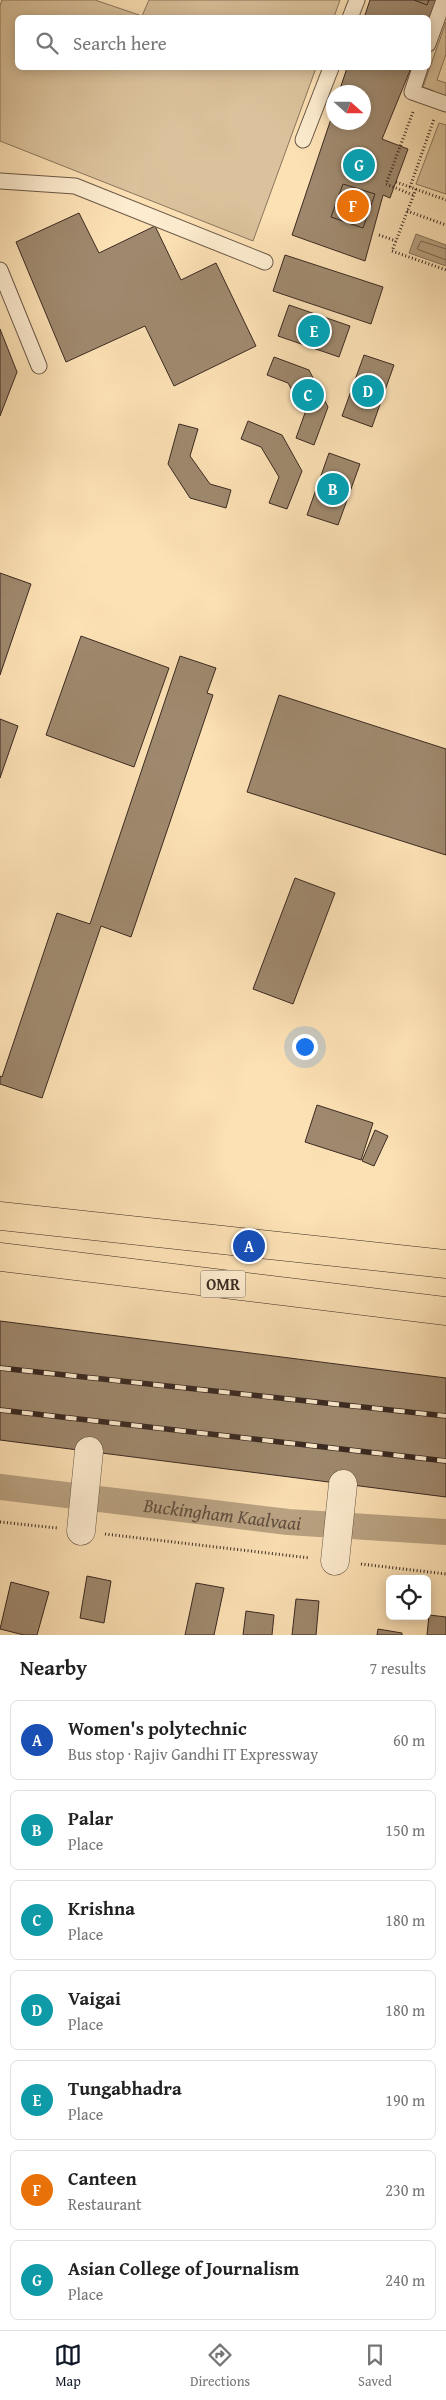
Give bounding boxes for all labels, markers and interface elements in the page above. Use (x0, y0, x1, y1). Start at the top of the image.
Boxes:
search box (15, 15, 431, 70)
icon: search (33, 29, 61, 57)
text: Search here (73, 29, 167, 57)
north arrow (326, 85, 371, 130)
pin: G (343, 146, 375, 184)
pin: F (337, 187, 369, 225)
pin: E (298, 312, 330, 350)
pin: D (352, 372, 384, 410)
pin: C (292, 376, 324, 414)
pin: B (317, 470, 349, 508)
your location (292, 1034, 318, 1060)
pin: A (233, 1227, 265, 1265)
road number: OMR (200, 1270, 246, 1298)
water label: Buckingham Kaalvaai (141, 1490, 302, 1537)
map controls (386, 1575, 431, 1620)
button: locate (386, 1575, 431, 1620)
text: Nearby (20, 1652, 87, 1683)
text: 7 results (369, 1656, 426, 1680)
text: Women's polytechnic (68, 1714, 247, 1742)
text: A (32, 1728, 42, 1752)
text: 60 m (393, 1728, 425, 1752)
text: Bus stop · Rajiv Gandhi IT Expressway (68, 1742, 318, 1766)
text: Palar (68, 1804, 113, 1832)
text: B (32, 1818, 42, 1842)
text: 150 m (385, 1818, 425, 1842)
text: Place (68, 1832, 103, 1856)
text: Krishna (68, 1894, 135, 1922)
text: C (32, 1908, 42, 1932)
text: 180 m (385, 1908, 425, 1932)
text: Place (68, 1922, 103, 1946)
text: Vaigai (68, 1984, 121, 2012)
text: D (32, 1998, 42, 2022)
text: 180 m (385, 1998, 425, 2022)
text: Place (68, 2012, 103, 2036)
text: Tungabhadra (68, 2074, 182, 2102)
text: E (33, 2088, 41, 2112)
text: 190 m (385, 2088, 425, 2112)
text: Place (68, 2102, 103, 2126)
text: Canteen (68, 2164, 137, 2192)
text: F (33, 2178, 41, 2202)
text: 230 m (385, 2178, 425, 2202)
text: Restaurant (68, 2192, 142, 2216)
text: Asian College of Journalism (68, 2254, 299, 2282)
text: G (32, 2268, 42, 2292)
text: 240 m (385, 2268, 425, 2292)
text: Place (68, 2282, 103, 2306)
tab: Map (54, 2341, 82, 2391)
tab: Directions (190, 2341, 250, 2391)
tab: Saved (358, 2341, 392, 2391)

